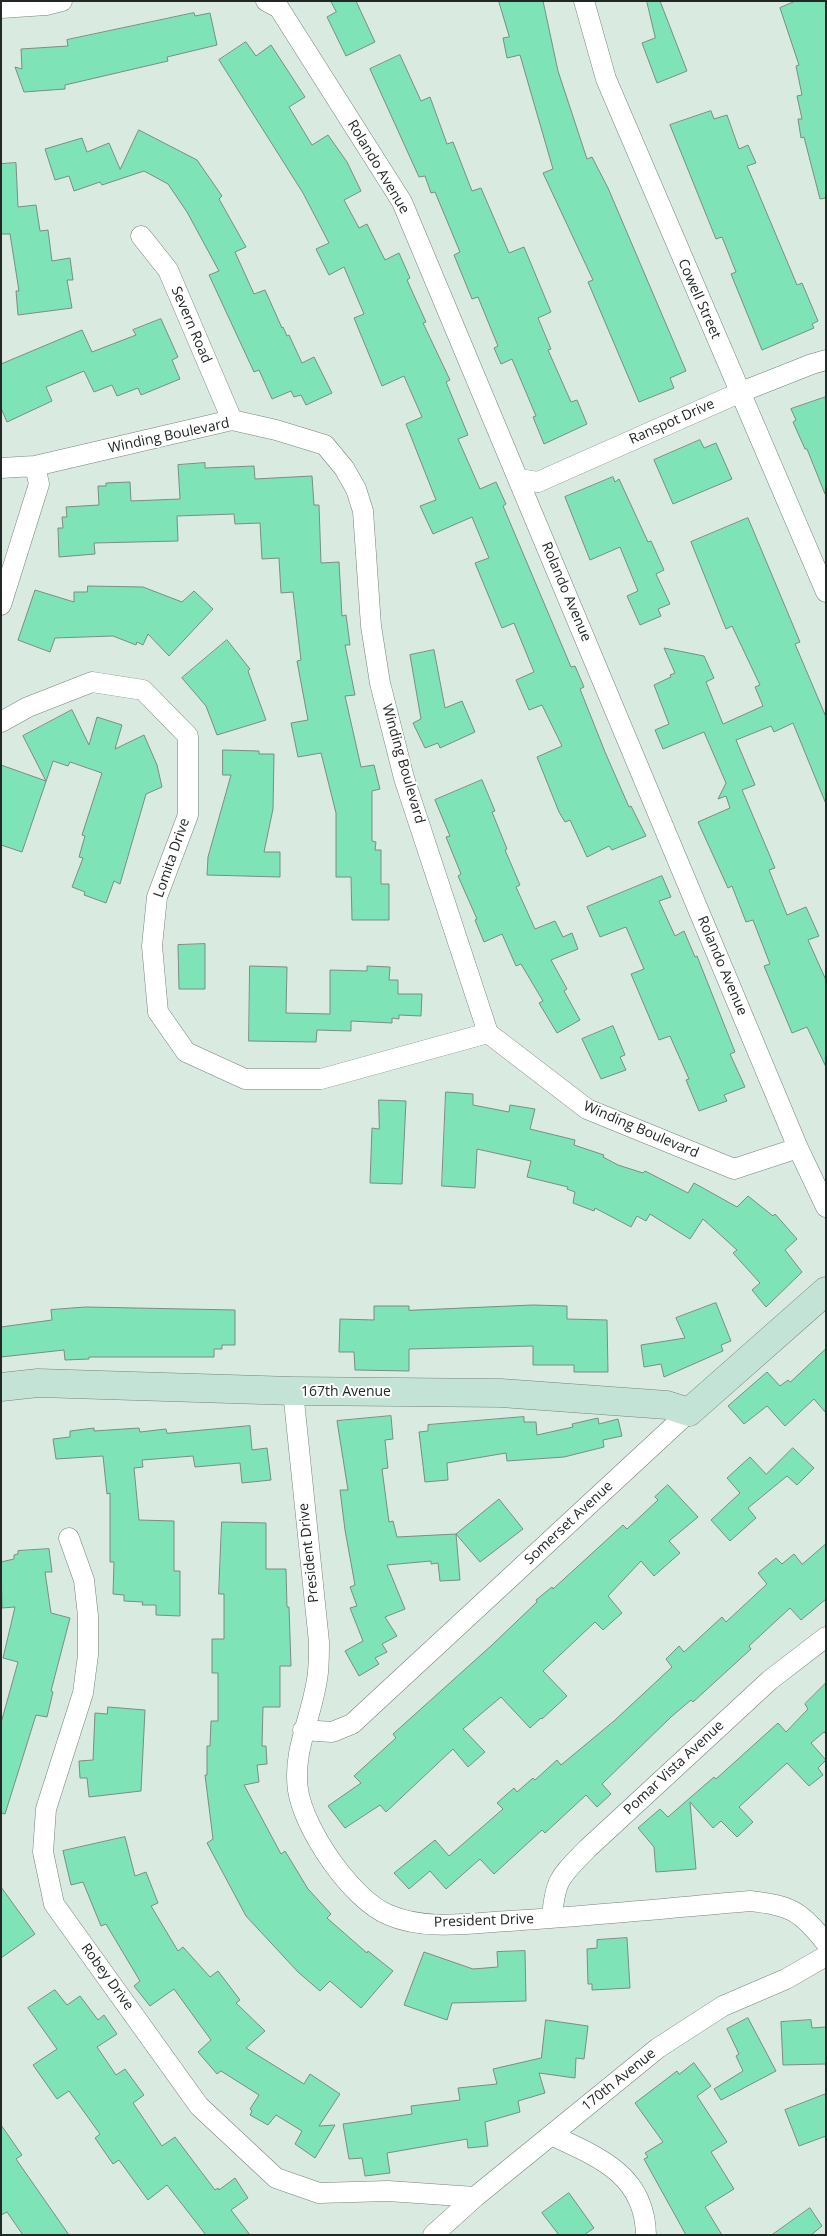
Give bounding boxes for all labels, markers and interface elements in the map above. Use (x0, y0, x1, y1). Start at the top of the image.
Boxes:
street label: Rolando Avenue (343, 117, 413, 217)
street label: Cowell Street (674, 256, 724, 342)
street label: Severn Road (167, 284, 215, 366)
street label: Ranspot Drive (627, 396, 717, 448)
street label: Winding Boulevard (107, 415, 231, 457)
street label: Rolando Avenue (537, 540, 595, 644)
street label: Winding Boulevard (378, 702, 428, 826)
street label: Lomita Drive (151, 816, 193, 900)
street label: Rolando Avenue (693, 914, 751, 1018)
street label: Winding Boulevard (581, 1098, 701, 1162)
street label: 167th Avenue (301, 1384, 391, 1400)
street label: Somerset Avenue (521, 1478, 617, 1568)
street label: President Drive (295, 1502, 323, 1604)
street label: Pomar Vista Avenue (620, 1717, 728, 1819)
street label: President Drive (434, 1911, 534, 1931)
street label: Robey Drive (77, 1940, 137, 2014)
street label: 170th Avenue (579, 2045, 659, 2115)

